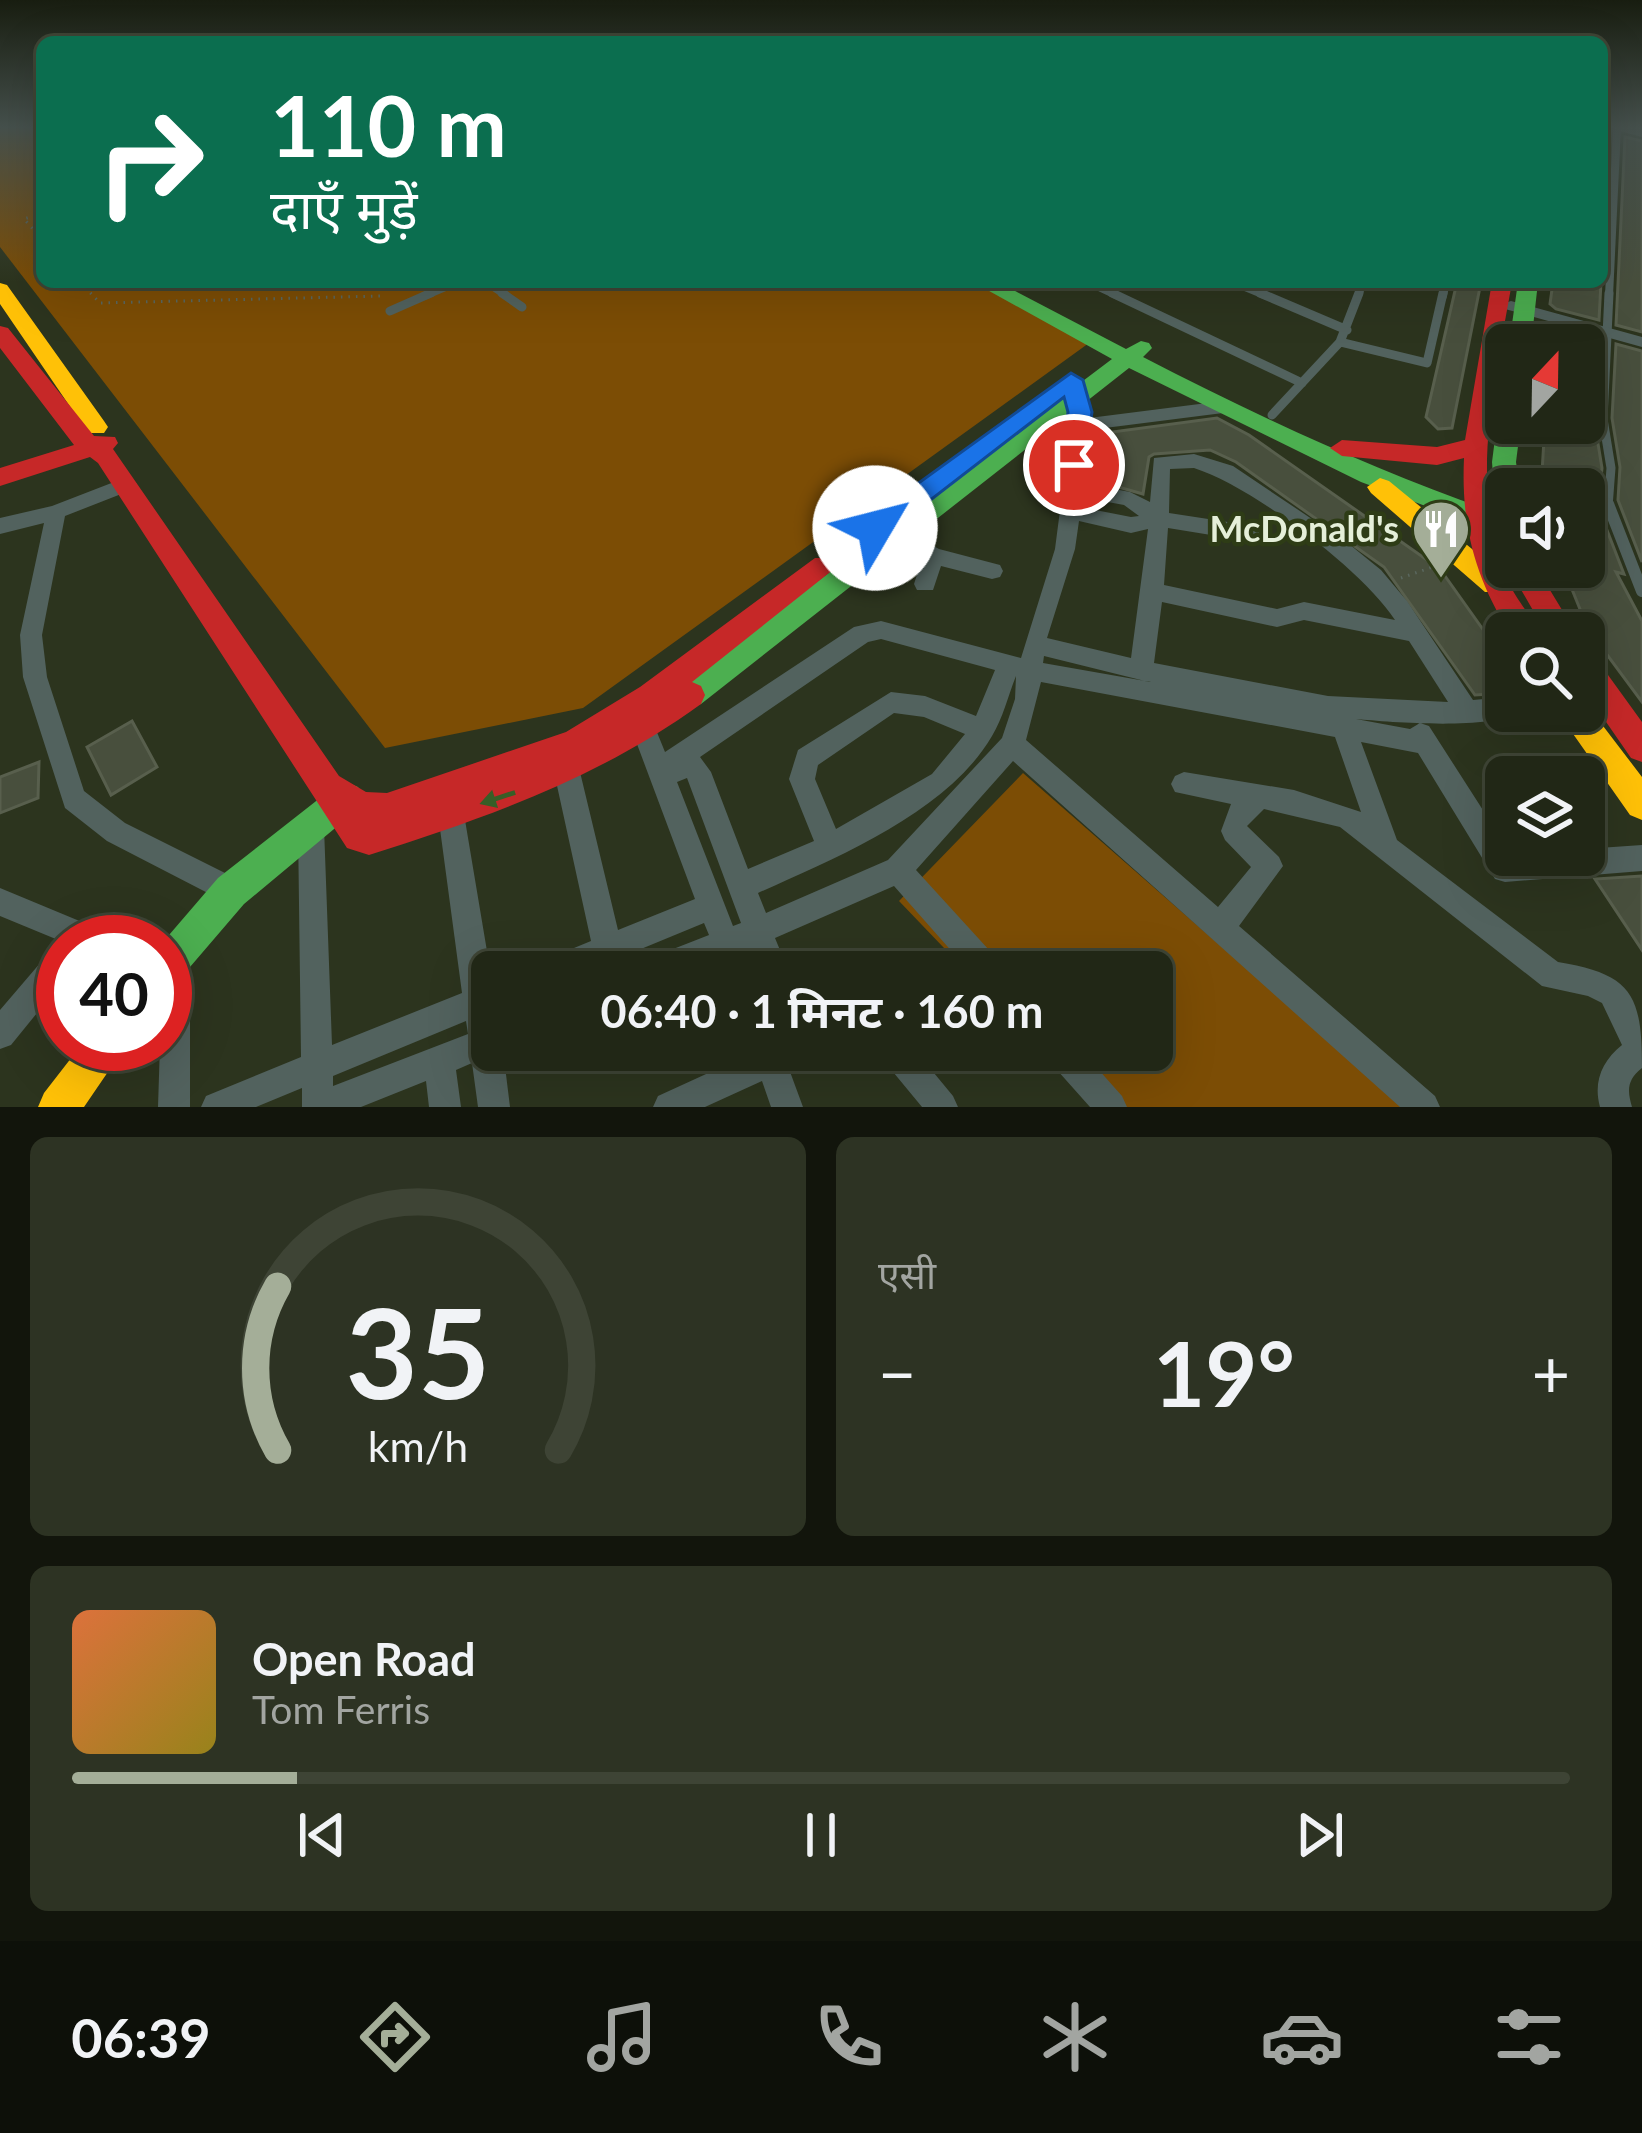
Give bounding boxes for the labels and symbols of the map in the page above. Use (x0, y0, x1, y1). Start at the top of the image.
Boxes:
north arrow (1485, 324, 1605, 444)
pin (1023, 414, 1125, 516)
position arrow (812, 465, 938, 591)
restaurant icon: McDonald's (1410, 498, 1472, 580)
place label: McDonald's (1210, 506, 1399, 550)
one-way arrow (479, 790, 516, 809)
speed limit sign: 40 (36, 915, 192, 1071)

